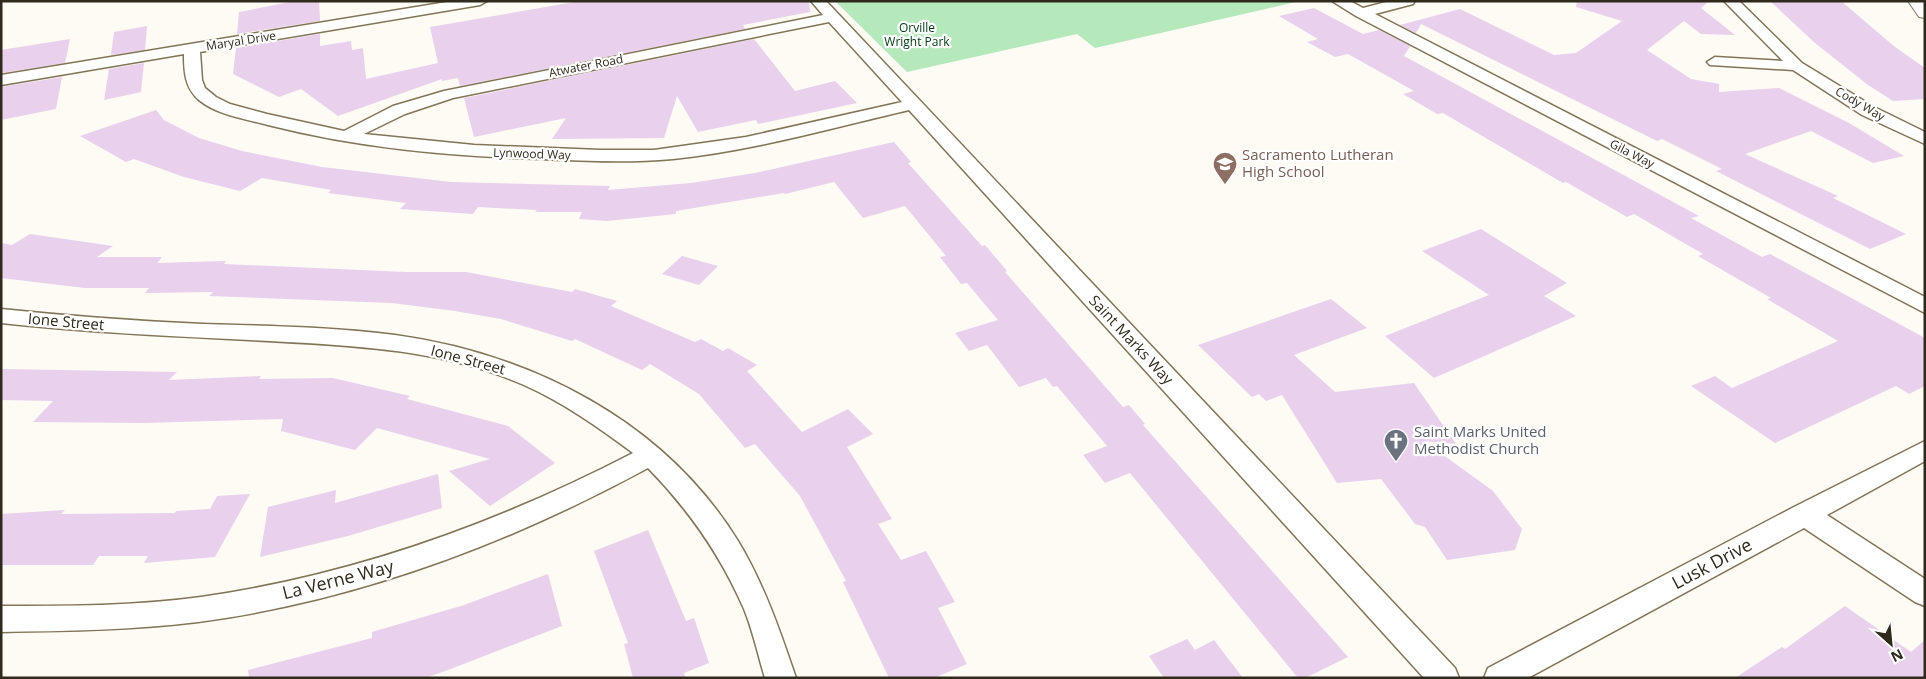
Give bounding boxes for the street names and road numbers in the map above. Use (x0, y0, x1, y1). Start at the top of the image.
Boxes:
street label: Maryal Drive (205, 27, 277, 54)
street label: Atwater Road (547, 50, 625, 81)
street label: Cody Way (1832, 82, 1889, 125)
street label: Gila Way (1607, 135, 1658, 173)
street label: Lynwood Way (493, 144, 572, 163)
street label: Saint Marks Way (1085, 290, 1179, 389)
street label: Ione Street (27, 308, 105, 334)
street label: Ione Street (429, 339, 508, 379)
street label: Lusk Drive (1667, 532, 1756, 594)
street label: La Verne Way (280, 553, 397, 604)

